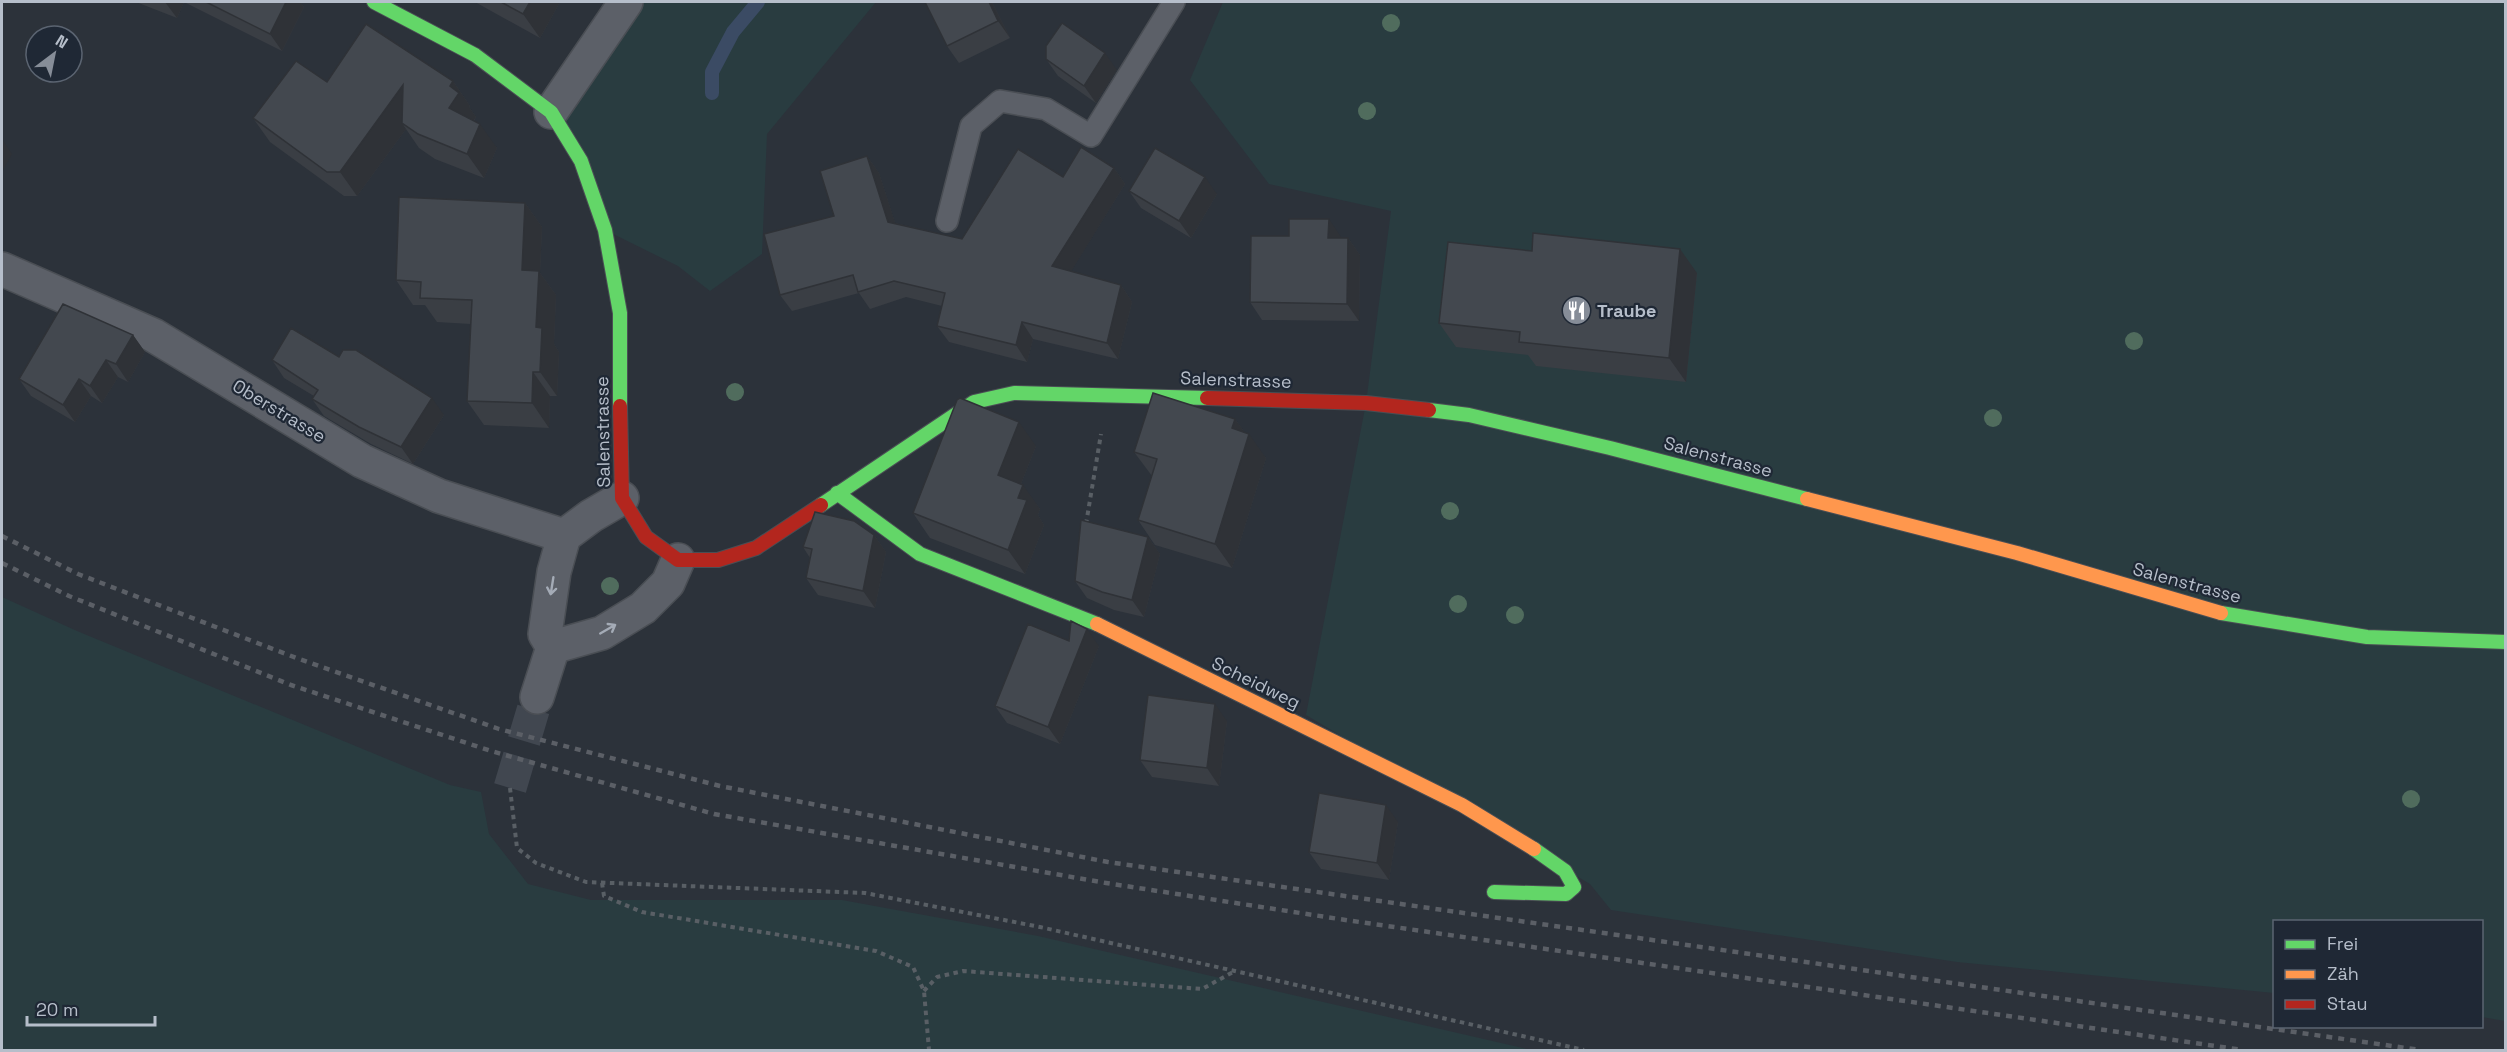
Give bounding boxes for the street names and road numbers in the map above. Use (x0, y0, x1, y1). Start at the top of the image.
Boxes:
street label: Salenstrasse (1180, 366, 1292, 393)
street label: Oberstrasse (228, 374, 330, 447)
street label: Salenstrasse (590, 376, 615, 488)
street label: Salenstrasse (1661, 431, 1775, 482)
street label: Salenstrasse (2130, 557, 2244, 608)
street label: Scheidweg (1208, 651, 1304, 714)

